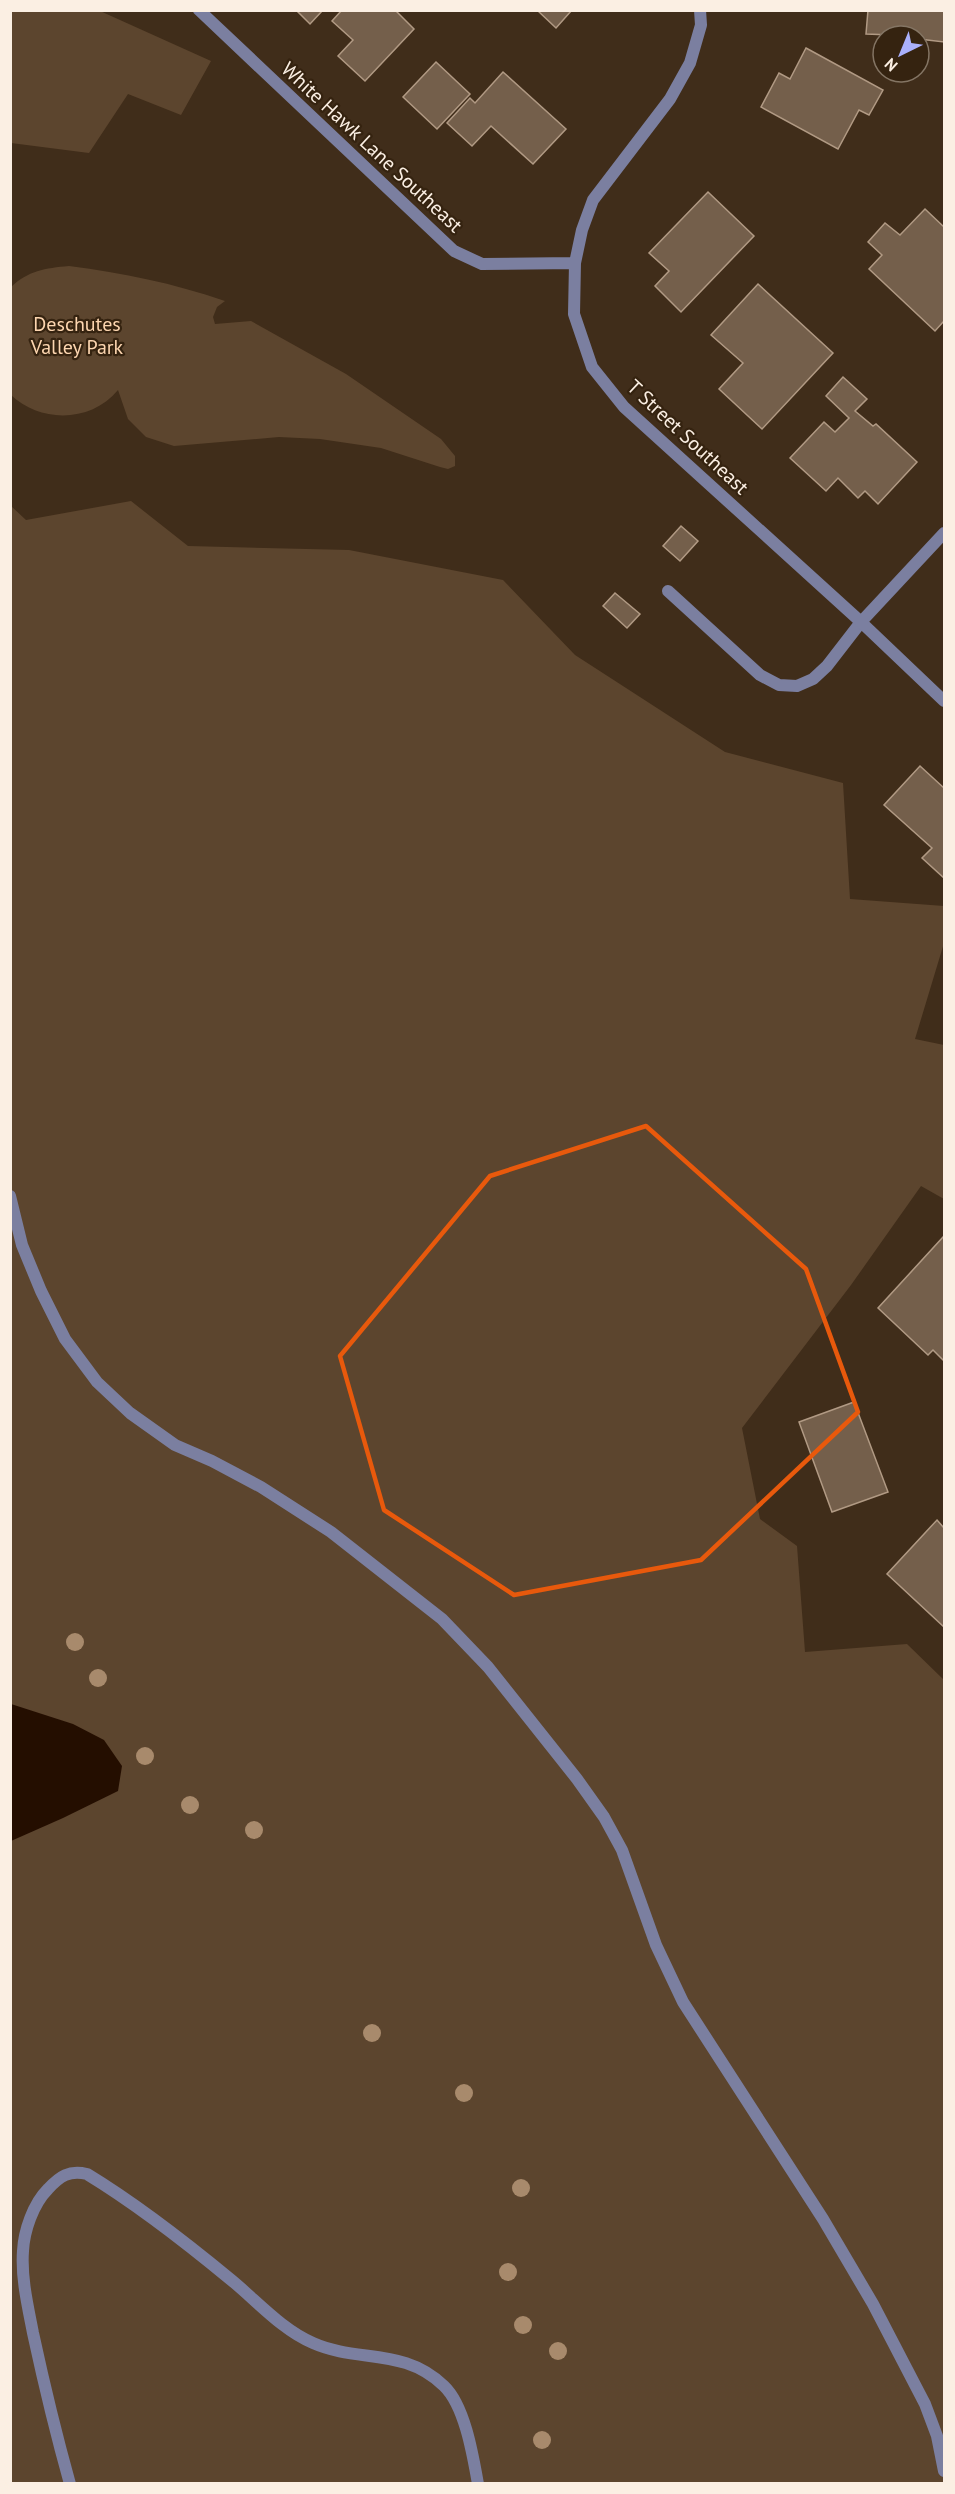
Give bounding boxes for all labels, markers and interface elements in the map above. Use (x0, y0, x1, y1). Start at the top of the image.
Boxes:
north arrow (871, 24, 931, 84)
text: N (880, 54, 901, 76)
street label: White Hawk Lane Southeast (276, 56, 468, 238)
park label: Deschutes Valley Park (30, 311, 124, 360)
street label: T Street Southeast (622, 374, 755, 500)

